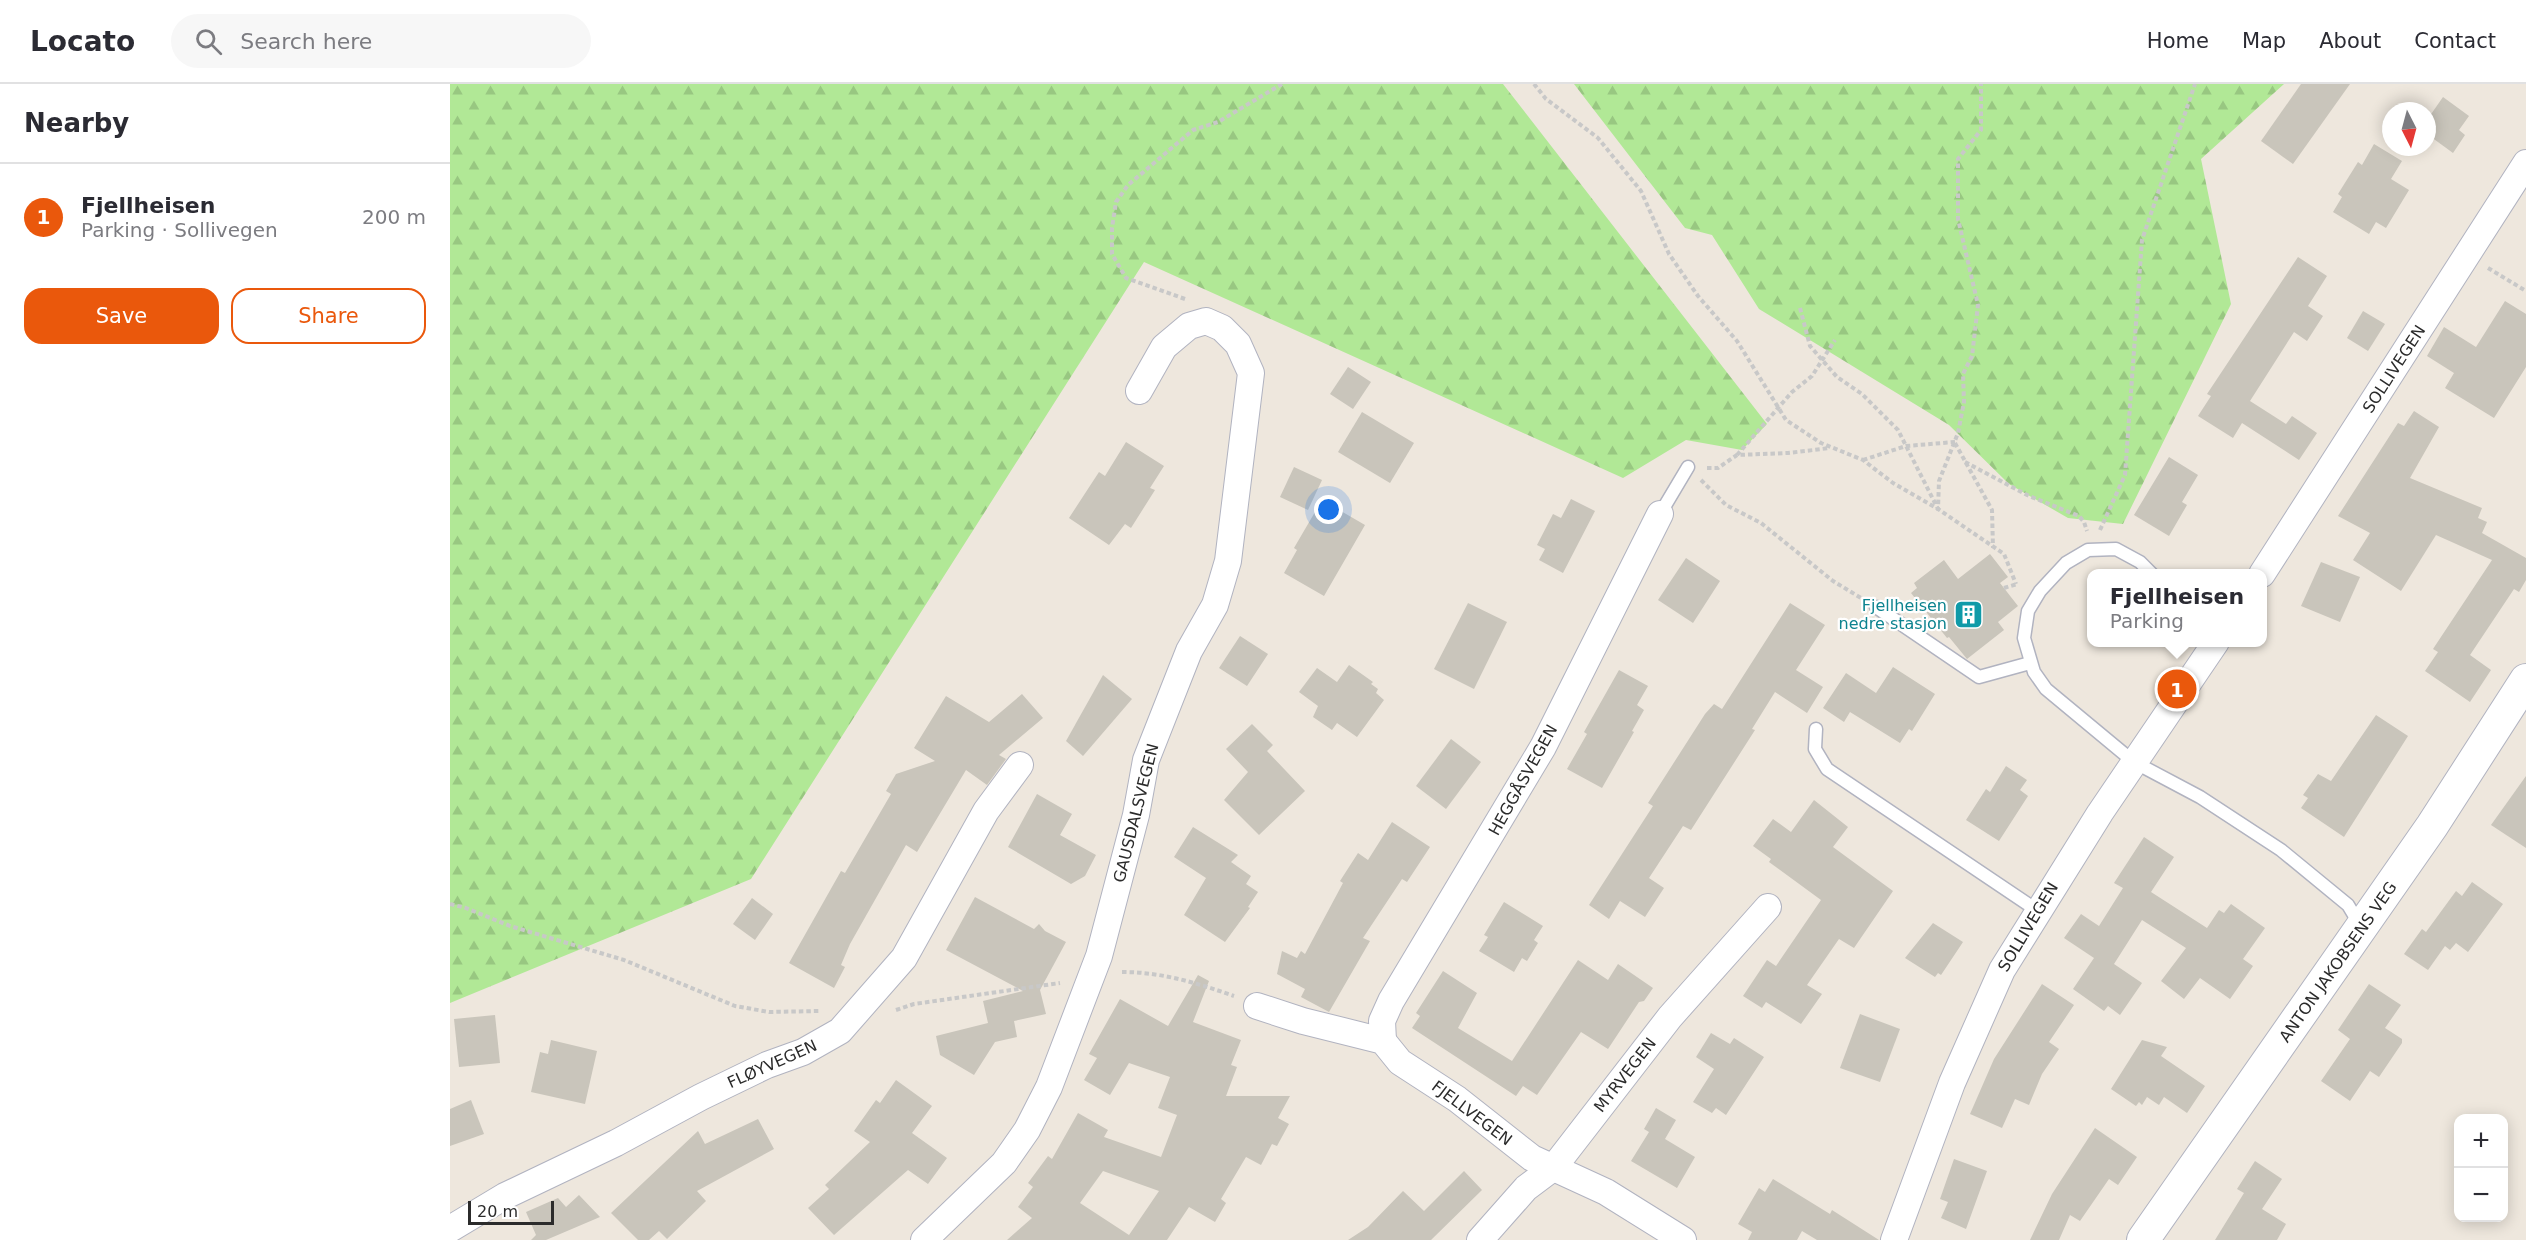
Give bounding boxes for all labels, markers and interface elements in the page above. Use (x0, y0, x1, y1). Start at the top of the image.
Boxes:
search box (171, 14, 591, 68)
text: Locato (30, 25, 135, 58)
icon: search (192, 25, 225, 58)
text: Search here (240, 29, 372, 54)
text: Home (2147, 29, 2209, 53)
text: Map (2242, 29, 2286, 53)
text: About (2319, 29, 2381, 53)
text: Contact (2414, 29, 2496, 53)
north arrow (2382, 102, 2436, 156)
text: Nearby (24, 108, 129, 138)
text: Fjellheisen (81, 193, 215, 218)
text: 1 (37, 205, 50, 229)
text: 200 m (362, 205, 426, 229)
text: Parking · Sollivegen (81, 218, 278, 242)
button: Save (24, 288, 219, 344)
button: Share (231, 288, 426, 344)
street label: SOLLIVEGEN (2359, 322, 2429, 416)
your location (1314, 495, 1343, 524)
popup (2087, 569, 2267, 647)
text: Fjellheisen (2110, 584, 2244, 609)
place label: Fjellheisen nedre stasjon (1839, 596, 1947, 633)
building icon: Fjellheisen nedre stasjon (1952, 598, 1984, 630)
text: Parking (2110, 609, 2184, 633)
pin: 1 (2158, 666, 2196, 712)
street label: HEGGÅSVEGEN (1485, 721, 1561, 839)
street label: GAUSDALSVEGEN (1110, 741, 1162, 885)
street label: ANTON JAKOBSENS VEG (2275, 878, 2401, 1046)
street label: SOLLIVEGEN (1994, 879, 2062, 975)
street label: MYRVEGEN (1590, 1034, 1660, 1116)
street label: FLØYVEGEN (724, 1036, 820, 1092)
street label: FJELLVEGEN (1428, 1077, 1516, 1149)
map controls (2454, 1114, 2508, 1222)
button: + (2454, 1114, 2508, 1168)
button: − (2454, 1168, 2508, 1222)
scale bar (468, 1198, 554, 1226)
text: 20 m (477, 1202, 518, 1221)

